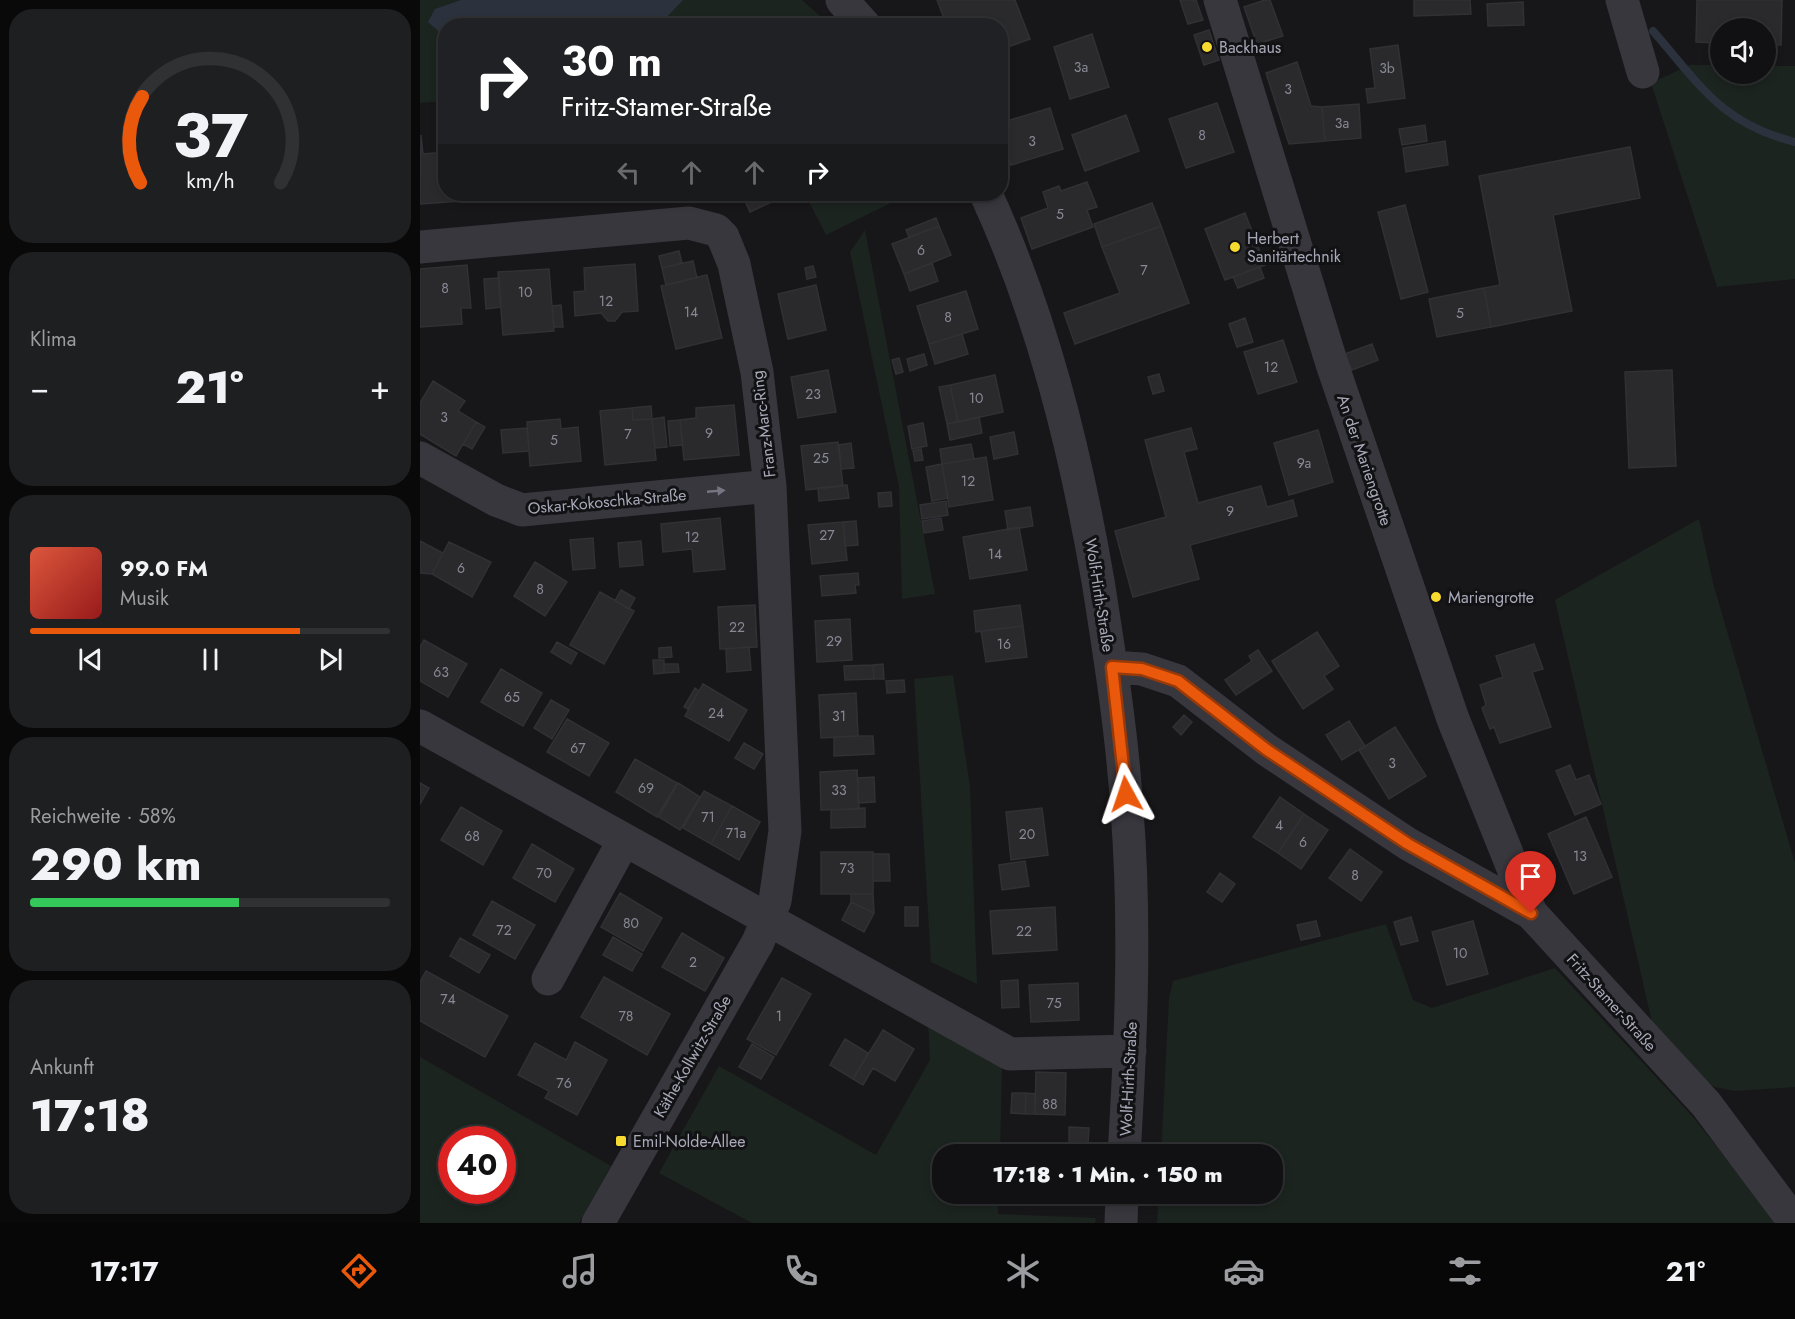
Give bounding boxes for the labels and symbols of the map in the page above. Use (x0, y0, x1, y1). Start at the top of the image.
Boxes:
place label: Backhaus (1219, 36, 1281, 59)
marker: Backhaus (1200, 40, 1214, 54)
house number: 3a (1074, 57, 1088, 77)
house number: 3b (1379, 58, 1395, 78)
house number: 3 (1284, 79, 1292, 99)
house number: 3a (1335, 113, 1349, 133)
house number: 8 (1198, 125, 1206, 145)
house number: 3 (1028, 131, 1036, 151)
house number: 5 (1056, 204, 1064, 224)
place label: Herbert Sanitärtechnik (1247, 227, 1342, 268)
house number: 6 (917, 240, 925, 260)
marker: Herbert Sanitärtechnik (1228, 240, 1242, 254)
house number: 7 (1140, 260, 1148, 280)
house number: 8 (441, 278, 449, 298)
house number: 10 (518, 282, 532, 302)
house number: 12 (599, 291, 613, 311)
house number: 14 (684, 302, 698, 322)
house number: 5 (1456, 303, 1464, 323)
house number: 8 (944, 307, 952, 327)
house number: 12 (1264, 357, 1278, 377)
street label: Franz-Marc-Ring (746, 369, 781, 479)
house number: 23 (805, 384, 821, 404)
house number: 10 (969, 388, 983, 408)
street label: An der Mariengrotte (1331, 391, 1398, 529)
house number: 3 (440, 407, 448, 427)
house number: 9 (705, 423, 713, 443)
house number: 7 (624, 424, 632, 444)
house number: 5 (550, 430, 558, 450)
house number: 25 (813, 448, 829, 468)
house number: 9a (1297, 453, 1311, 473)
house number: 12 (961, 471, 975, 491)
street label: Oskar-Kokoschka-Straße (527, 483, 687, 520)
one-way arrow (707, 486, 726, 496)
house number: 9 (1226, 501, 1234, 521)
house number: 27 (819, 525, 835, 545)
house number: 12 (685, 527, 699, 547)
street label: Wolf-Hirth-Straße (1079, 537, 1120, 654)
house number: 14 (988, 544, 1002, 564)
house number: 6 (457, 558, 465, 578)
house number: 8 (536, 579, 544, 599)
place label: Mariengrotte (1448, 586, 1534, 609)
marker: Mariengrotte (1429, 590, 1443, 604)
house number: 22 (729, 617, 745, 637)
house number: 29 (826, 631, 842, 651)
house number: 16 (997, 634, 1011, 654)
house number: 63 (433, 662, 449, 682)
house number: 65 (504, 687, 520, 707)
house number: 24 (708, 703, 724, 723)
house number: 31 (832, 706, 846, 726)
house number: 67 (570, 738, 586, 758)
house number: 3 (1388, 753, 1396, 773)
position arrow (1094, 762, 1158, 826)
house number: 69 (638, 778, 654, 798)
house number: 33 (831, 780, 847, 800)
house number: 71 (701, 807, 715, 827)
house number: 4 (1275, 815, 1283, 835)
house number: 71a (726, 823, 746, 843)
house number: 20 (1019, 824, 1035, 844)
house number: 68 (464, 826, 480, 846)
house number: 6 (1299, 832, 1307, 852)
house number: 13 (1573, 846, 1587, 866)
pin (1505, 851, 1556, 913)
house number: 73 (840, 858, 855, 878)
house number: 70 (536, 863, 552, 883)
house number: 8 (1351, 865, 1359, 885)
house number: 80 (623, 913, 639, 933)
house number: 72 (496, 920, 512, 940)
house number: 22 (1016, 921, 1032, 941)
house number: 10 (1453, 943, 1467, 963)
street label: Fritz-Stamer-Straße (1561, 948, 1662, 1056)
house number: 2 (689, 952, 697, 972)
house number: 74 (440, 989, 456, 1009)
street label: Käthe-Kollwitz-Straße (648, 991, 737, 1122)
house number: 75 (1046, 993, 1062, 1013)
house number: 78 (619, 1006, 634, 1026)
house number: 1 (776, 1006, 782, 1026)
street label: Wolf-Hirth-Straße (1114, 1021, 1143, 1137)
house number: 76 (556, 1073, 572, 1093)
house number: 88 (1042, 1094, 1058, 1114)
speed limit sign: 40 (438, 1126, 516, 1204)
place label: Emil-Nolde-Allee (633, 1130, 745, 1153)
marker: Emil-Nolde-Allee (614, 1134, 628, 1148)

